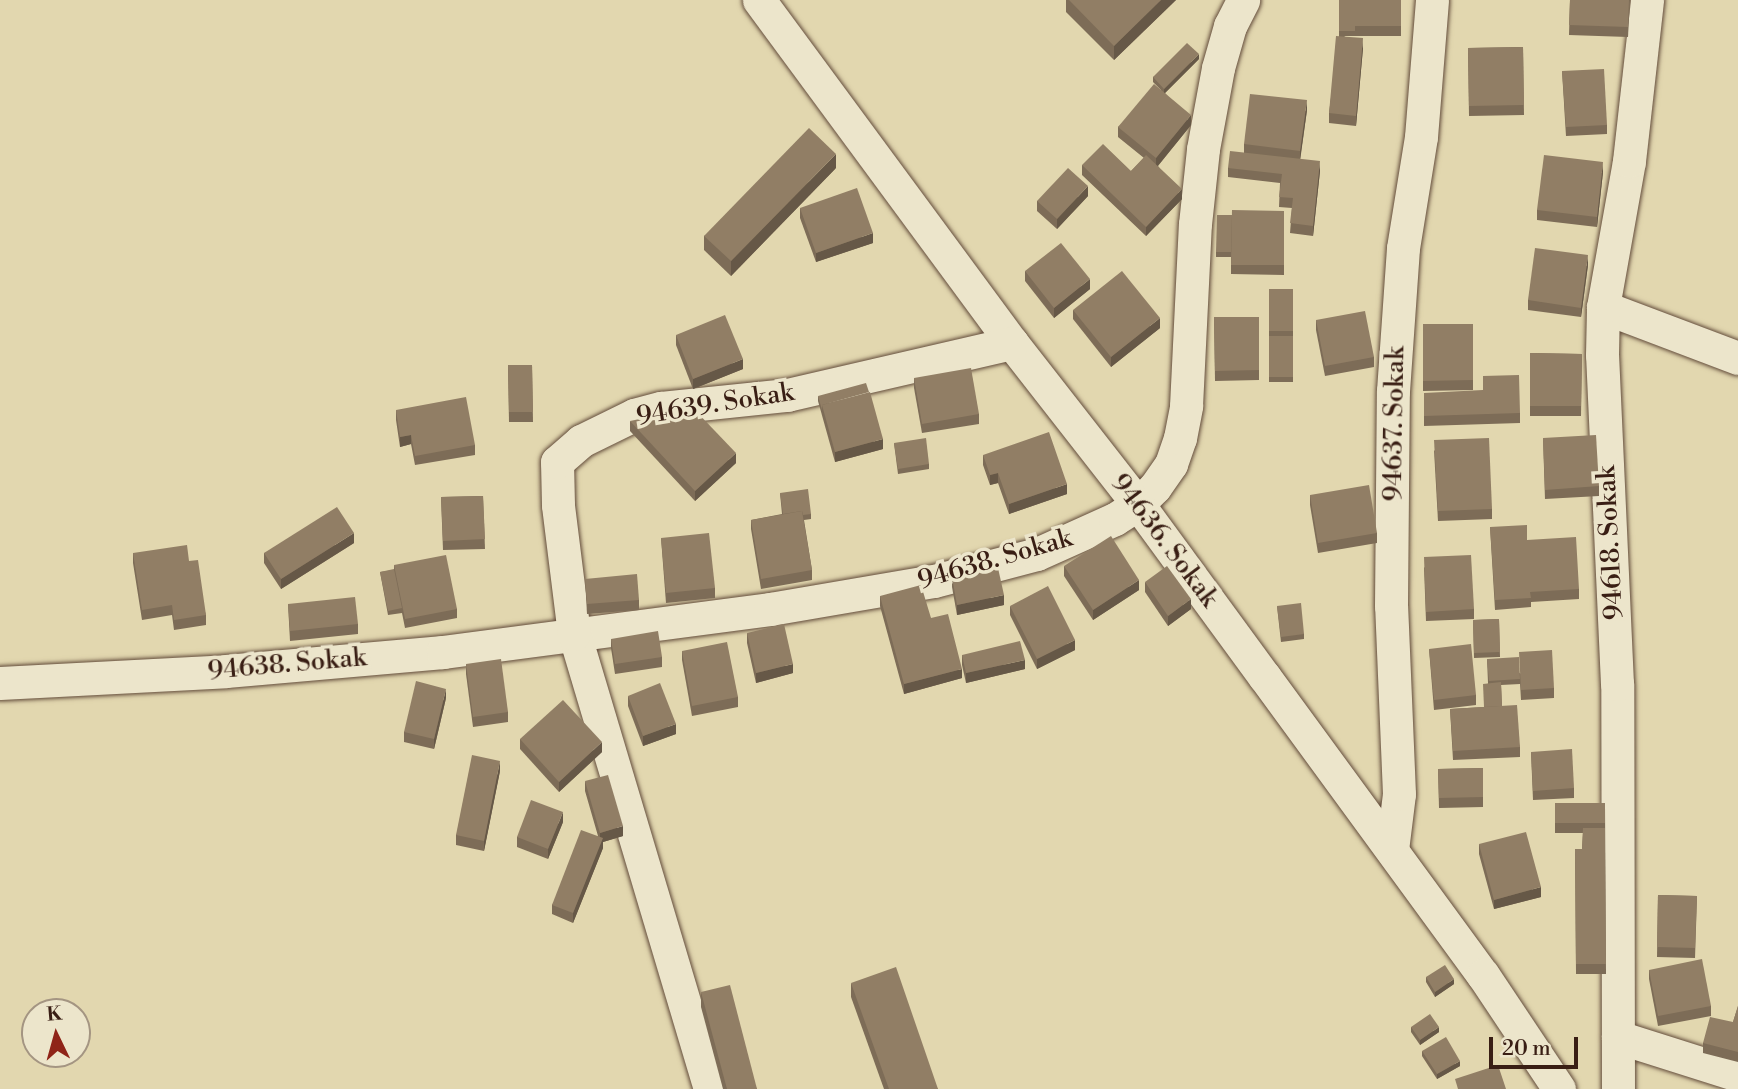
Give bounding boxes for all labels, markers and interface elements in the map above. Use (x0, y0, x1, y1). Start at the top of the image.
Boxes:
street label: 94637. Sokak (1378, 346, 1412, 502)
street label: 94639. Sokak (634, 377, 796, 433)
street label: 94618. Sokak (1591, 465, 1631, 621)
street label: 94636. Sokak (1104, 468, 1224, 614)
street label: 94638. Sokak (914, 523, 1076, 597)
street label: 94638. Sokak (206, 643, 368, 687)
north arrow (21, 998, 91, 1068)
text: K (46, 1001, 63, 1027)
scale bar (1493, 1023, 1582, 1066)
text: 20 m (1502, 1036, 1551, 1062)

